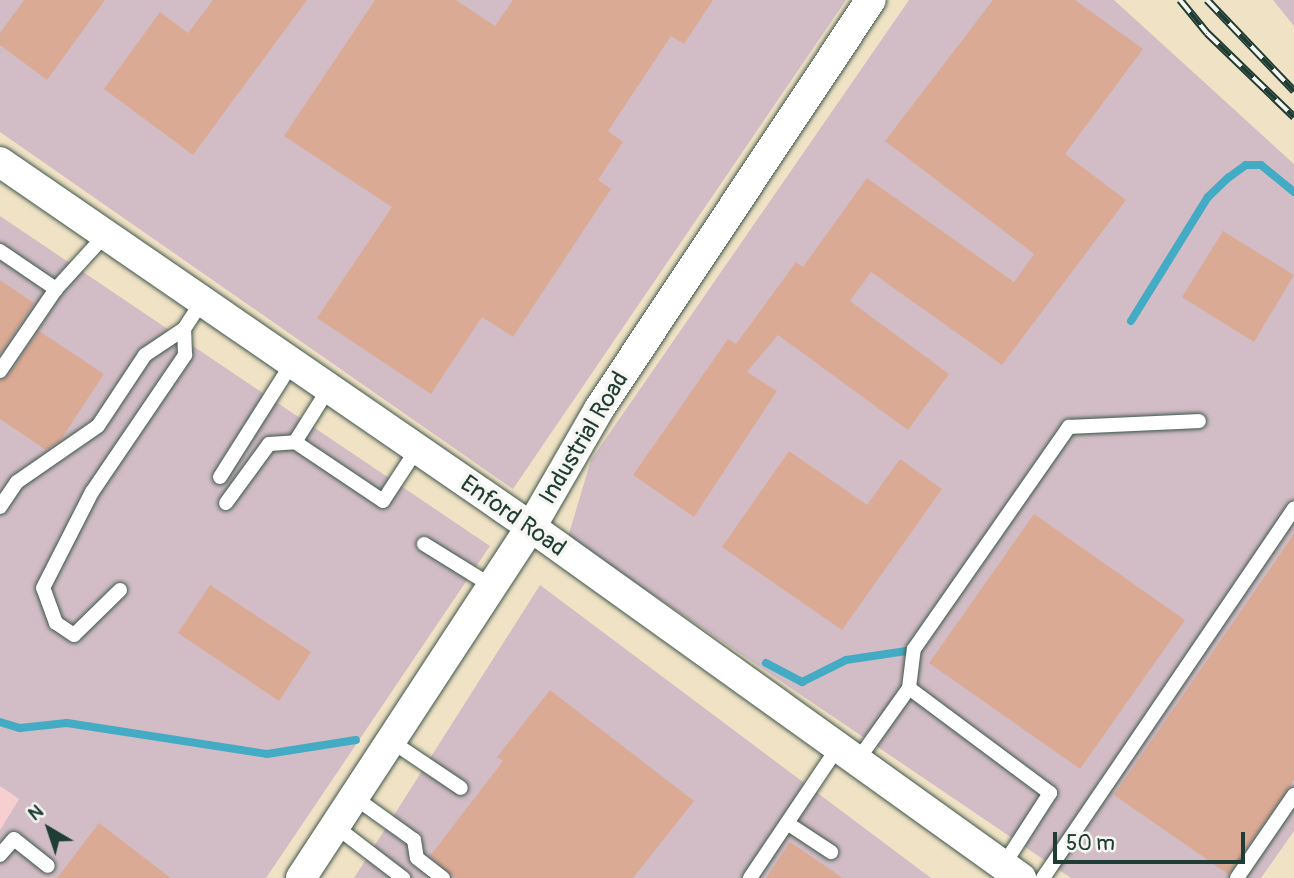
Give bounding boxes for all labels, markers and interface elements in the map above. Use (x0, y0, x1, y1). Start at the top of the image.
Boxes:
street label: Industrial Road (533, 367, 635, 509)
street label: Enford Road (455, 469, 571, 563)
north arrow (14, 794, 84, 864)
text: N (23, 799, 48, 826)
scale bar (1056, 818, 1248, 862)
text: 50 m (1066, 830, 1115, 857)

